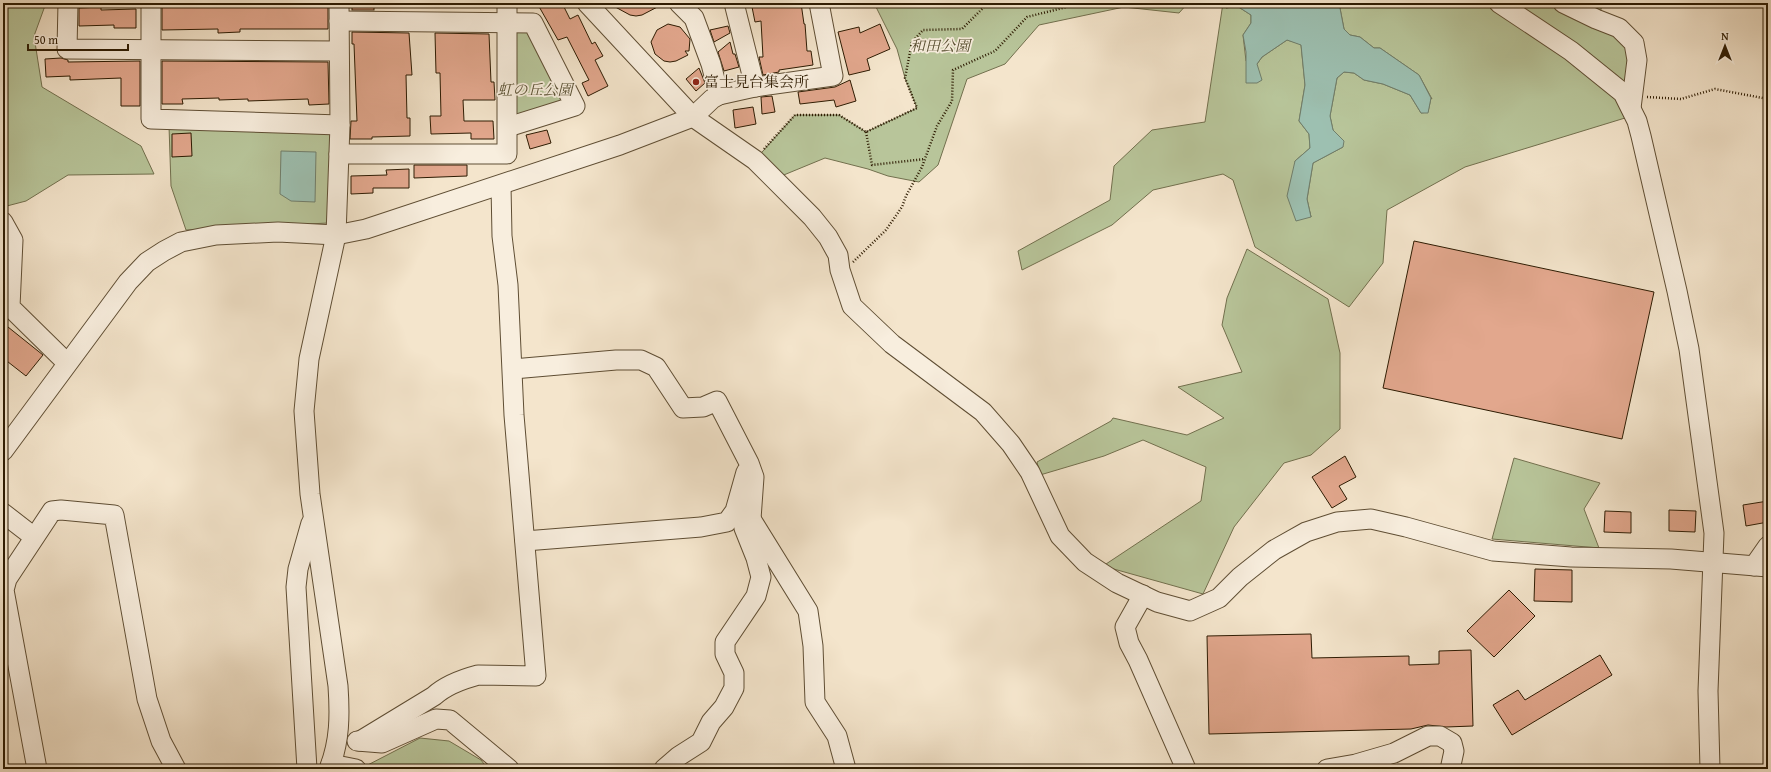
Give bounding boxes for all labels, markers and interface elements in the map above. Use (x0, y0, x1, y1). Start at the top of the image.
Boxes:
scale bar (28, 26, 128, 52)
north arrow (1705, 26, 1745, 66)
text: N (1721, 28, 1729, 44)
text: 50 m (34, 31, 58, 48)
park label: 和田公園 (910, 35, 973, 56)
place label: 富士見台集会所 (704, 71, 809, 92)
marker: 富士見台集会所 (691, 77, 701, 87)
park label: 虹の丘公園 (497, 79, 575, 100)

